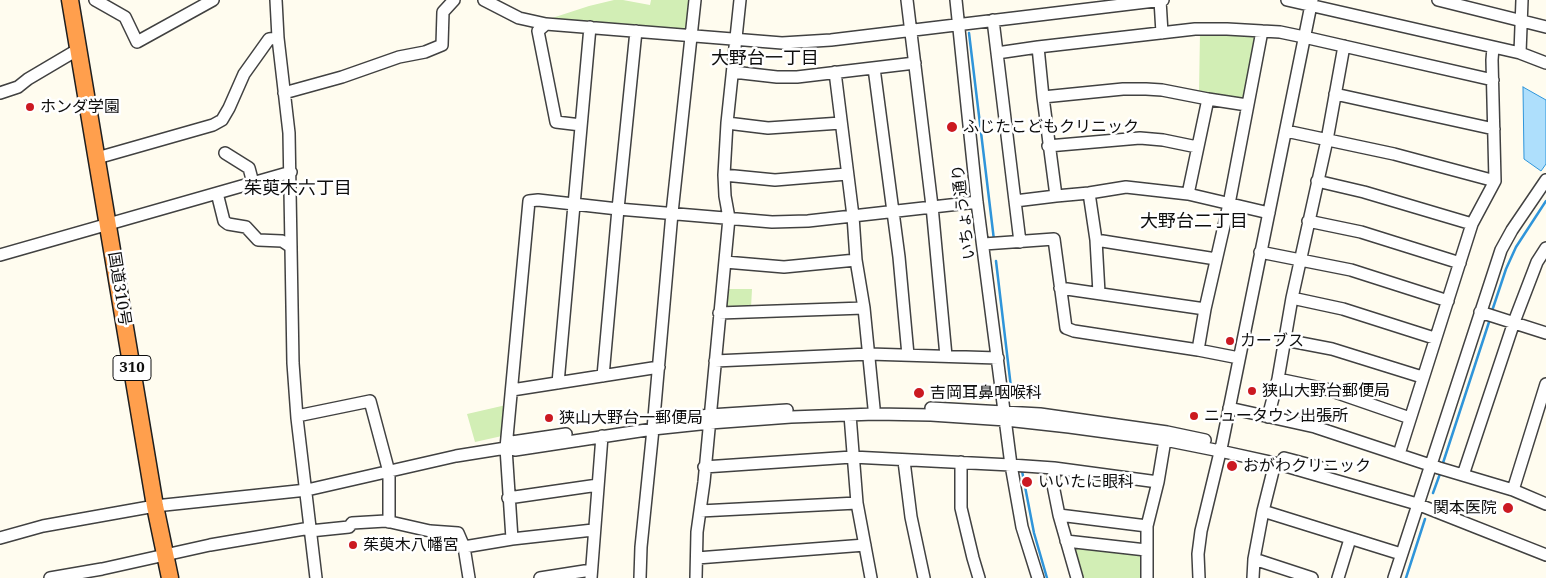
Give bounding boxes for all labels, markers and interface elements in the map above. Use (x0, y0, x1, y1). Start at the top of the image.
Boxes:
district label: 大野台一丁目 (711, 48, 819, 70)
place label: ホンダ学園 (40, 97, 120, 117)
marker: ホンダ学園 (24, 101, 36, 113)
place label: ふじたこどもクリニック (963, 117, 1139, 137)
marker: ふじたこどもクリニック (945, 120, 959, 134)
street label: いちょう通り (949, 163, 979, 261)
district label: 茱萸木六丁目 (244, 178, 352, 200)
district label: 大野台二丁目 (1140, 211, 1248, 233)
street label: 国道310号 (104, 251, 134, 327)
place label: カーブス (1240, 331, 1304, 351)
marker: カーブス (1224, 335, 1236, 347)
road number: 310 (113, 356, 151, 380)
place label: 狭山大野台郵便局 (1262, 381, 1390, 401)
place label: 吉岡耳鼻咽喉科 (930, 383, 1042, 403)
marker: 狭山大野台郵便局 (1246, 385, 1258, 397)
marker: 吉岡耳鼻咽喉科 (912, 386, 926, 400)
place label: ニュータウン出張所 (1204, 406, 1348, 426)
place label: 狭山大野台一郵便局 (559, 408, 703, 428)
marker: ニュータウン出張所 (1188, 410, 1200, 422)
marker: 狭山大野台一郵便局 (543, 412, 555, 424)
place label: おがわクリニック (1243, 456, 1371, 476)
marker: おがわクリニック (1225, 459, 1239, 473)
place label: いいたに眼科 (1038, 472, 1134, 492)
marker: いいたに眼科 (1020, 475, 1034, 489)
place label: 関本医院 (1433, 498, 1497, 518)
marker: 関本医院 (1501, 501, 1515, 515)
place label: 茱萸木八幡宮 (363, 535, 459, 555)
marker: 茱萸木八幡宮 (347, 539, 359, 551)

